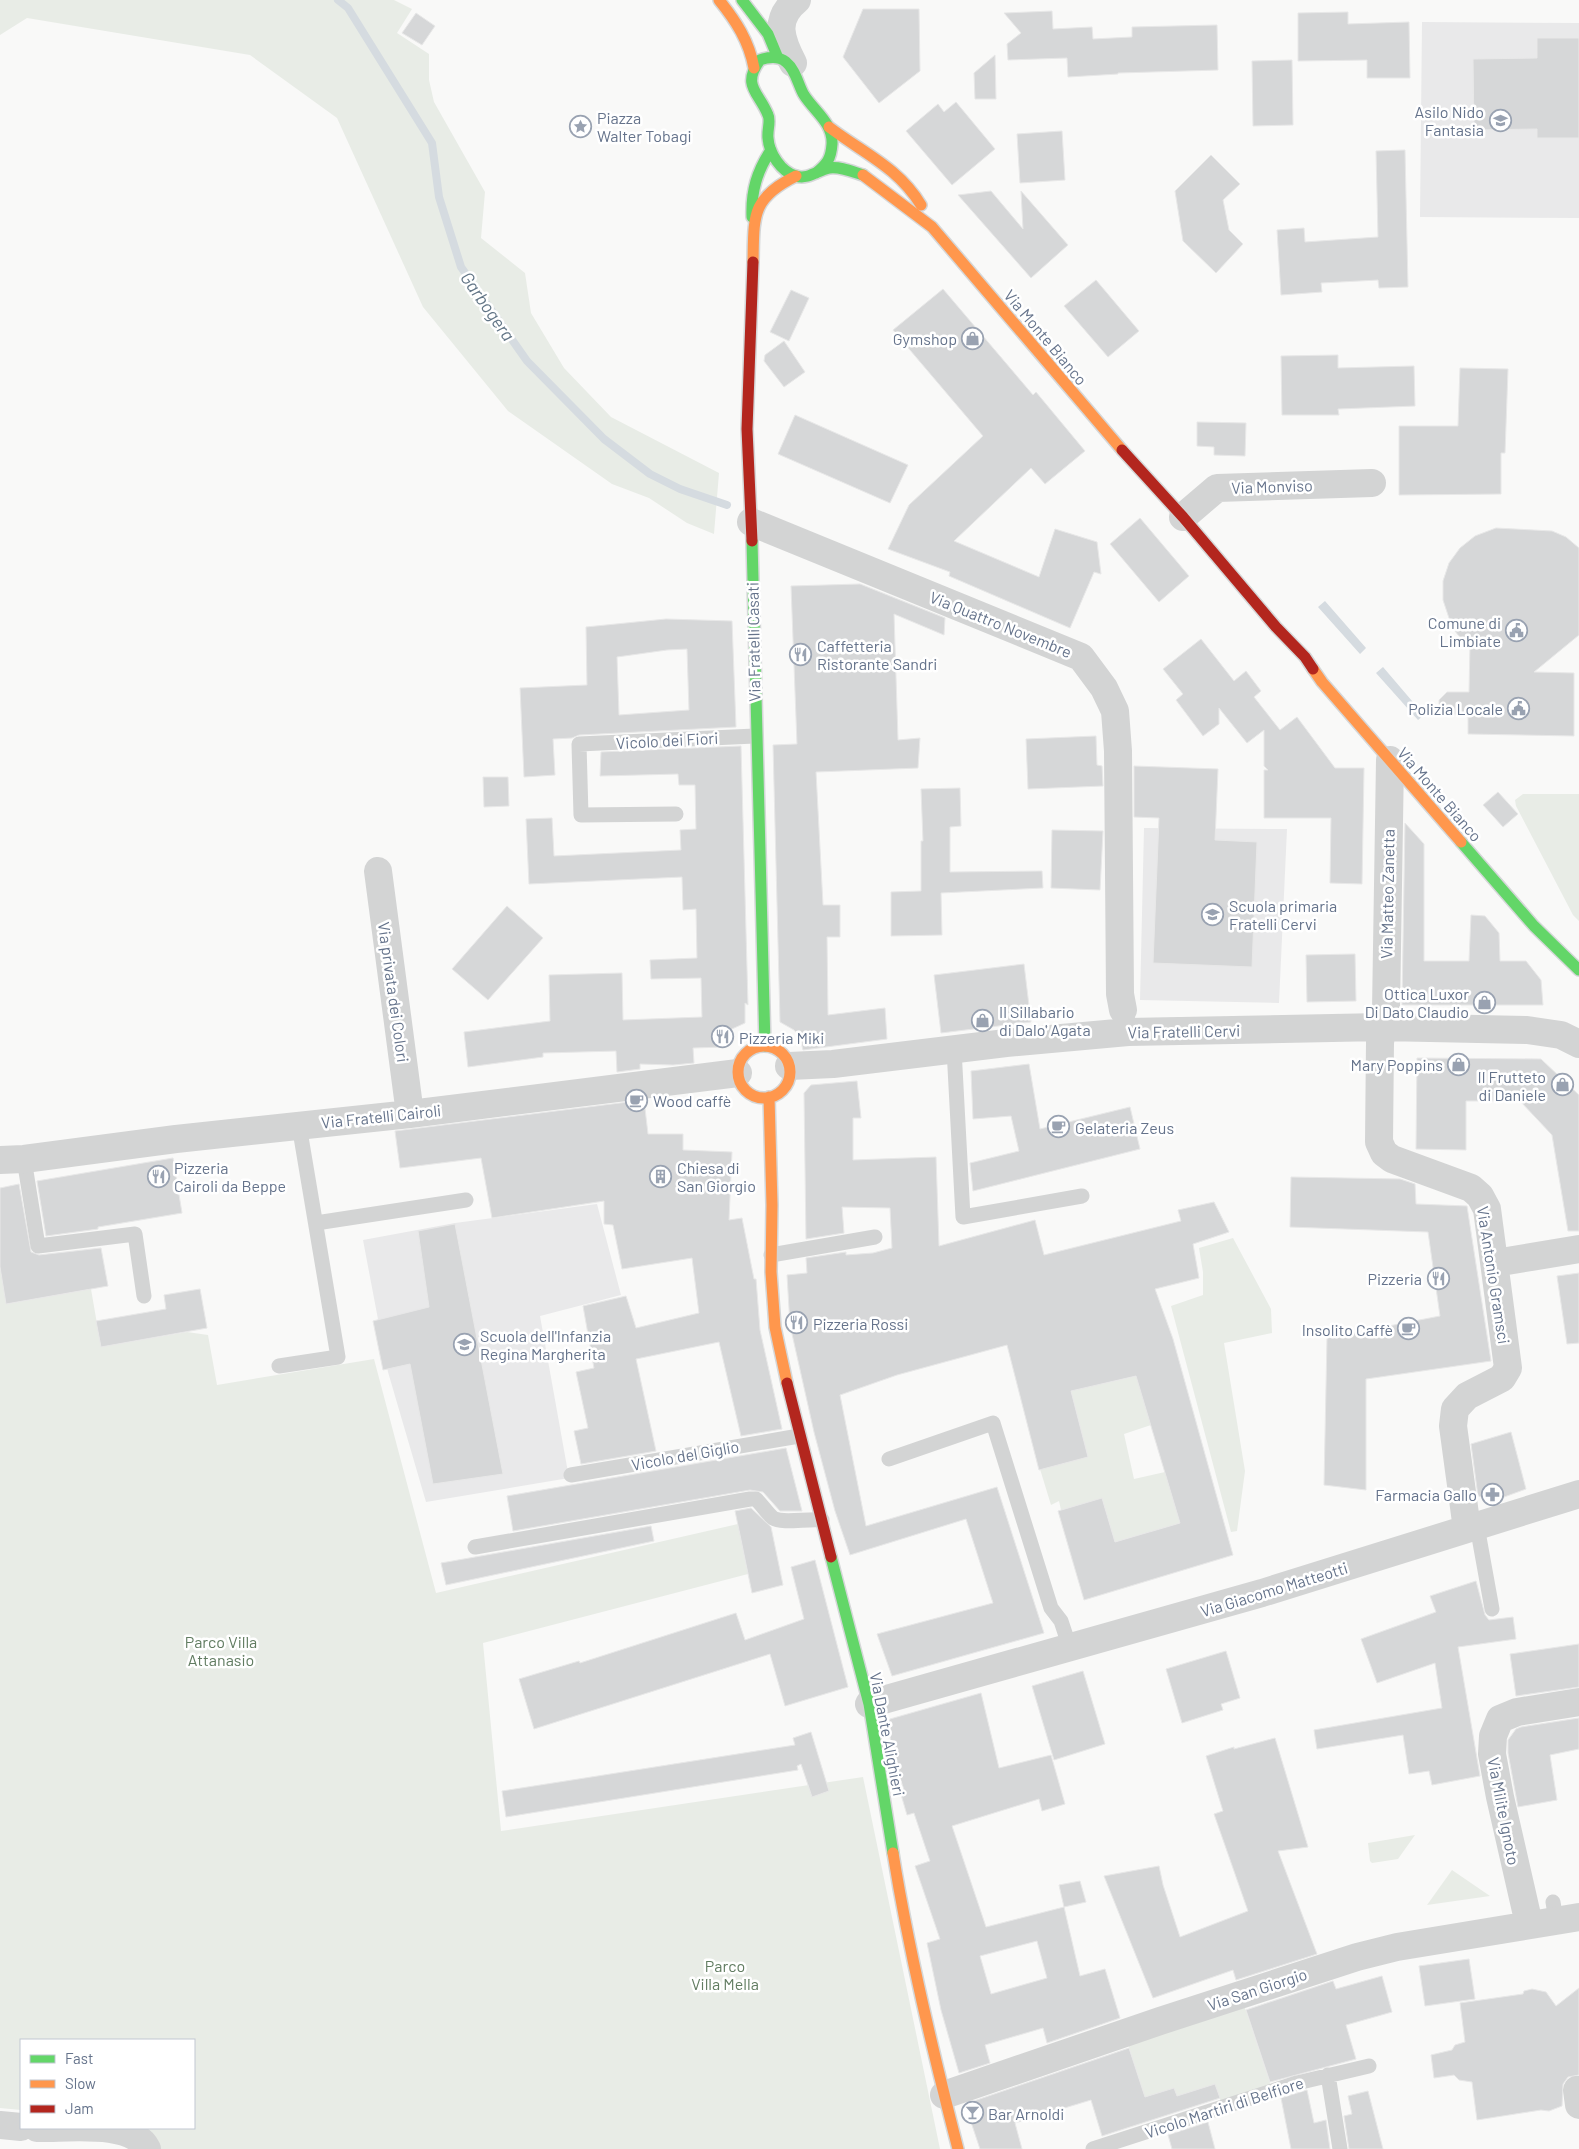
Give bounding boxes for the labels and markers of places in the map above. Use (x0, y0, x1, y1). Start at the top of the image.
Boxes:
place label: Asilo Nido Fantasia (1415, 102, 1484, 139)
place label: Piazza Walter Tobagi (597, 108, 692, 145)
school or university icon: Asilo Nido Fantasia (1488, 108, 1512, 132)
place icon: Piazza Walter Tobagi (569, 114, 593, 138)
shop icon: Gymshop (961, 326, 985, 350)
place label: Gymshop (893, 329, 957, 348)
place label: Comune di Limbiate (1428, 613, 1501, 650)
public building icon: Comune di Limbiate (1505, 619, 1529, 643)
place label: Caffetteria Ristorante Sandri (817, 636, 937, 673)
restaurant icon: Caffetteria Ristorante Sandri (789, 642, 813, 666)
public building icon: Polizia Locale (1507, 696, 1531, 720)
place label: Polizia Locale (1408, 699, 1503, 718)
place label: Scuola primaria Fratelli Cervi (1229, 896, 1337, 933)
school or university icon: Scuola primaria Fratelli Cervi (1201, 902, 1225, 926)
place label: Ottica Luxor Di Dato Claudio (1365, 984, 1469, 1021)
shop icon: Ottica Luxor Di Dato Claudio (1473, 990, 1497, 1014)
place label: Il Sillabario di Dalo' Agata (999, 1002, 1091, 1039)
shop icon: Il Sillabario di Dalo' Agata (971, 1008, 995, 1032)
restaurant icon: Pizzeria Miki (711, 1025, 735, 1049)
place label: Pizzeria Miki (739, 1028, 824, 1047)
shop icon: Mary Poppins (1447, 1052, 1471, 1076)
place label: Mary Poppins (1351, 1055, 1443, 1074)
place label: Il Frutteto di Daniele (1478, 1067, 1546, 1104)
shop icon: Il Frutteto di Daniele (1550, 1073, 1574, 1097)
cafe icon: Wood caffè (625, 1088, 649, 1112)
place label: Wood caffè (653, 1091, 731, 1110)
cafe icon: Gelateria Zeus (1047, 1115, 1071, 1139)
place label: Gelateria Zeus (1075, 1118, 1174, 1137)
place label: Pizzeria Cairoli da Beppe (174, 1158, 286, 1195)
place label: Chiesa di San Giorgio (677, 1158, 756, 1195)
restaurant icon: Pizzeria Cairoli da Beppe (146, 1164, 170, 1188)
building icon: Chiesa di San Giorgio (649, 1164, 673, 1188)
restaurant icon: Pizzeria (1426, 1266, 1450, 1290)
place label: Pizzeria (1368, 1269, 1422, 1288)
restaurant icon: Pizzeria Rossi (785, 1311, 809, 1335)
place label: Pizzeria Rossi (813, 1314, 908, 1333)
cafe icon: Insolito Caffè (1397, 1317, 1421, 1341)
place label: Insolito Caffè (1302, 1320, 1393, 1339)
place label: Scuola dell'Infanzia Regina Margherita (480, 1326, 611, 1363)
school or university icon: Scuola dell'Infanzia Regina Margherita (452, 1332, 476, 1356)
pharmacy icon: Farmacia Gallo (1481, 1482, 1505, 1506)
place label: Farmacia Gallo (1375, 1485, 1477, 1504)
bar icon: Bar Arnoldi (960, 2101, 984, 2125)
place label: Bar Arnoldi (988, 2104, 1064, 2123)

